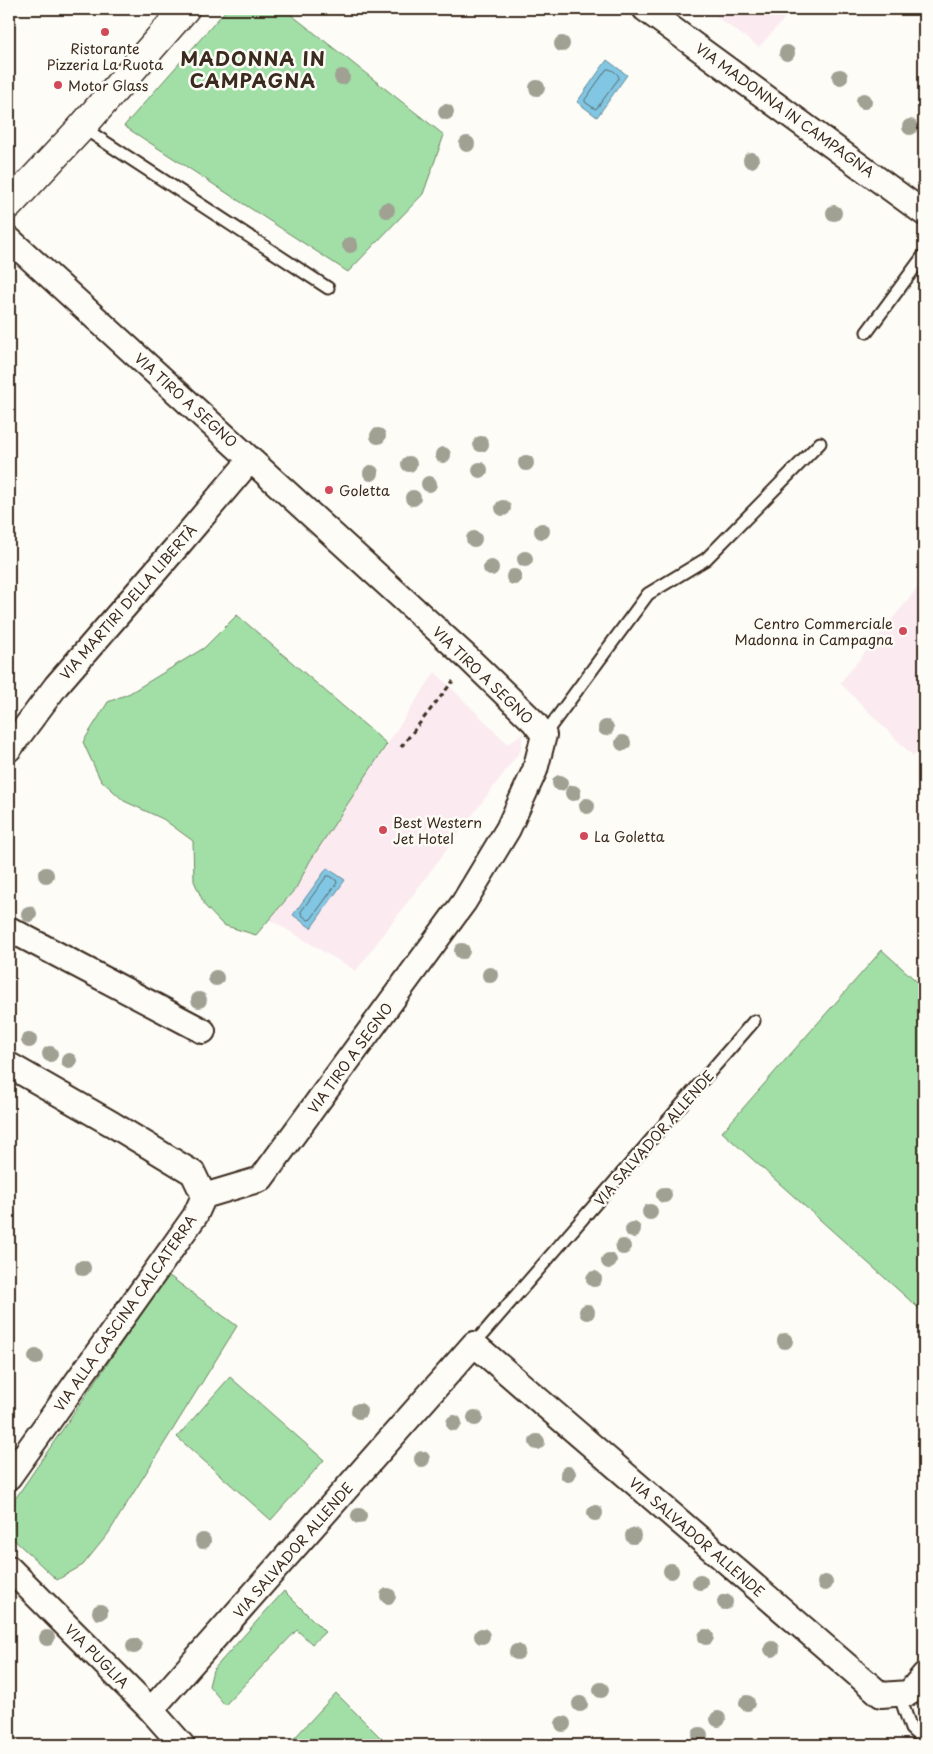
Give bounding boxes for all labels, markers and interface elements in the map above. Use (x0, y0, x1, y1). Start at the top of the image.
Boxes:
marker: Ristorante Pizzeria La Ruota (99, 26, 111, 38)
place label: Ristorante Pizzeria La Ruota (47, 38, 163, 75)
street label: VIA MADONNA IN CAMPAGNA (691, 38, 879, 182)
district label: MADONNA IN CAMPAGNA (180, 44, 326, 94)
place label: Motor Glass (68, 75, 149, 96)
marker: Motor Glass (52, 79, 64, 91)
street label: VIA TIRO A SEGNO (130, 348, 242, 452)
place label: Goletta (339, 480, 390, 501)
marker: Goletta (323, 484, 335, 496)
street label: VIA MARTIRI DELLA LIBERTÀ (55, 520, 201, 684)
place label: Centro Commerciale Madonna in Campagna (735, 613, 893, 650)
street label: VIA TIRO A SEGNO (428, 621, 538, 729)
marker: Centro Commerciale Madonna in Campagna (897, 625, 909, 637)
place label: Best Western Jet Hotel (393, 812, 482, 849)
marker: Best Western Jet Hotel (377, 824, 389, 836)
place label: La Goletta (594, 826, 665, 847)
marker: La Goletta (578, 830, 590, 842)
street label: VIA TIRO A SEGNO (303, 998, 397, 1118)
street label: VIA SALVADOR ALLENDE (589, 1065, 719, 1210)
street label: VIA ALLA CASCINA CALCATERRA (49, 1210, 201, 1416)
street label: VIA SALVADOR ALLENDE (625, 1472, 770, 1602)
street label: VIA SALVADOR ALLENDE (228, 1477, 358, 1622)
street label: VIA PUGLIA (60, 1619, 134, 1693)

